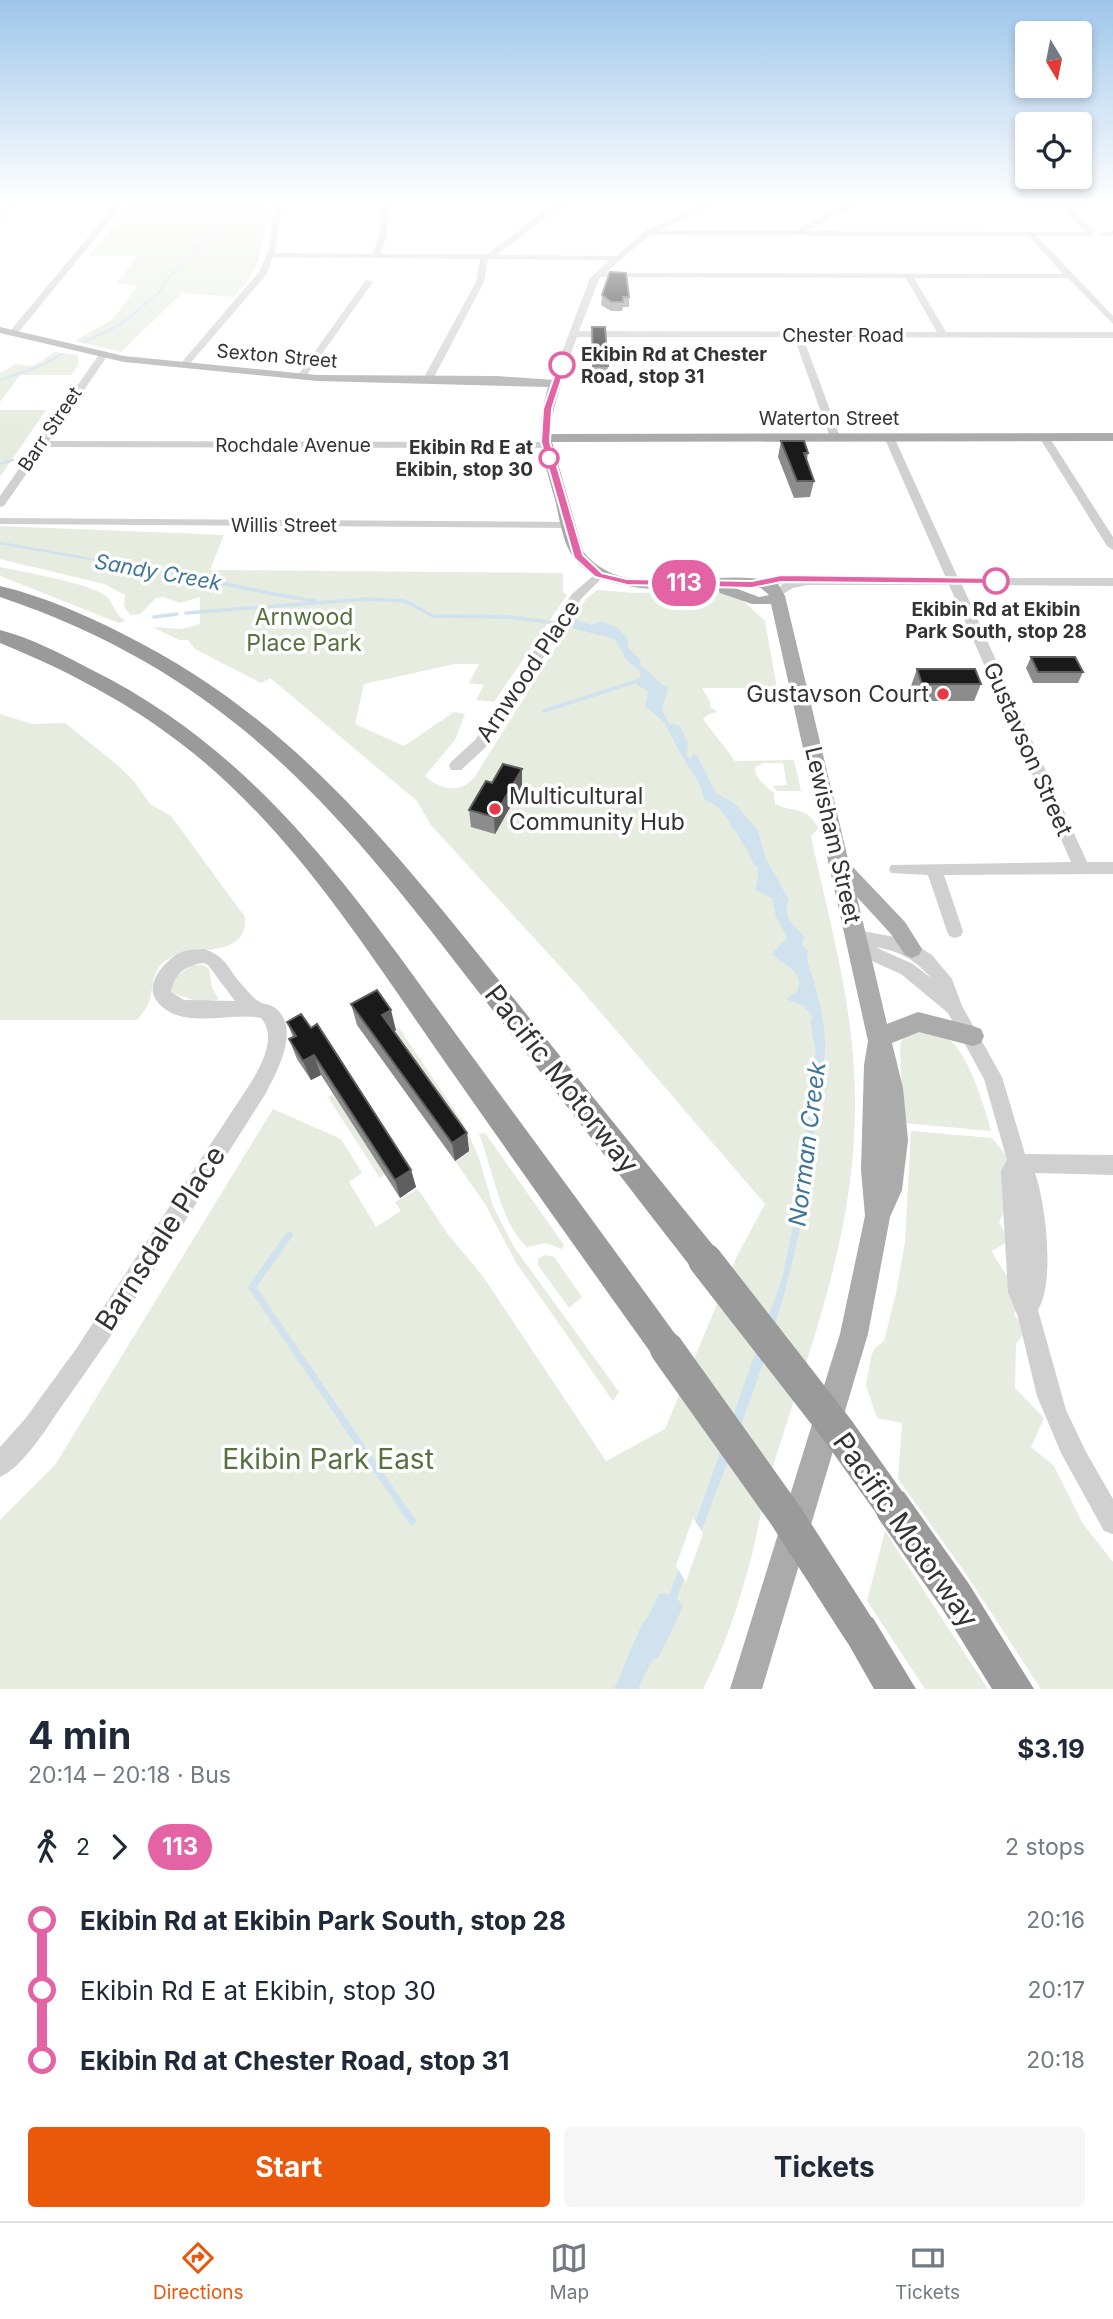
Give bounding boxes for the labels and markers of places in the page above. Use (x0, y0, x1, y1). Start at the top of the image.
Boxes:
place label: Ekibin Rd at Chester Road, stop 31 (581, 343, 767, 388)
marker: Ekibin Rd at Chester Road, stop 31 (549, 352, 575, 378)
place label: Ekibin Rd E at Ekibin, stop 30 (395, 436, 533, 481)
marker: Ekibin Rd E at Ekibin, stop 30 (539, 448, 559, 468)
marker: Ekibin Rd at Ekibin Park South, stop 28 (983, 568, 1009, 594)
place label: Ekibin Rd at Ekibin Park South, stop 28 (905, 598, 1087, 643)
place label: Gustavson Court (746, 680, 929, 708)
marker: Gustavson Court (935, 686, 951, 702)
place label: Multicultural Community Hub (509, 782, 685, 836)
marker: Multicultural Community Hub (487, 801, 503, 817)

